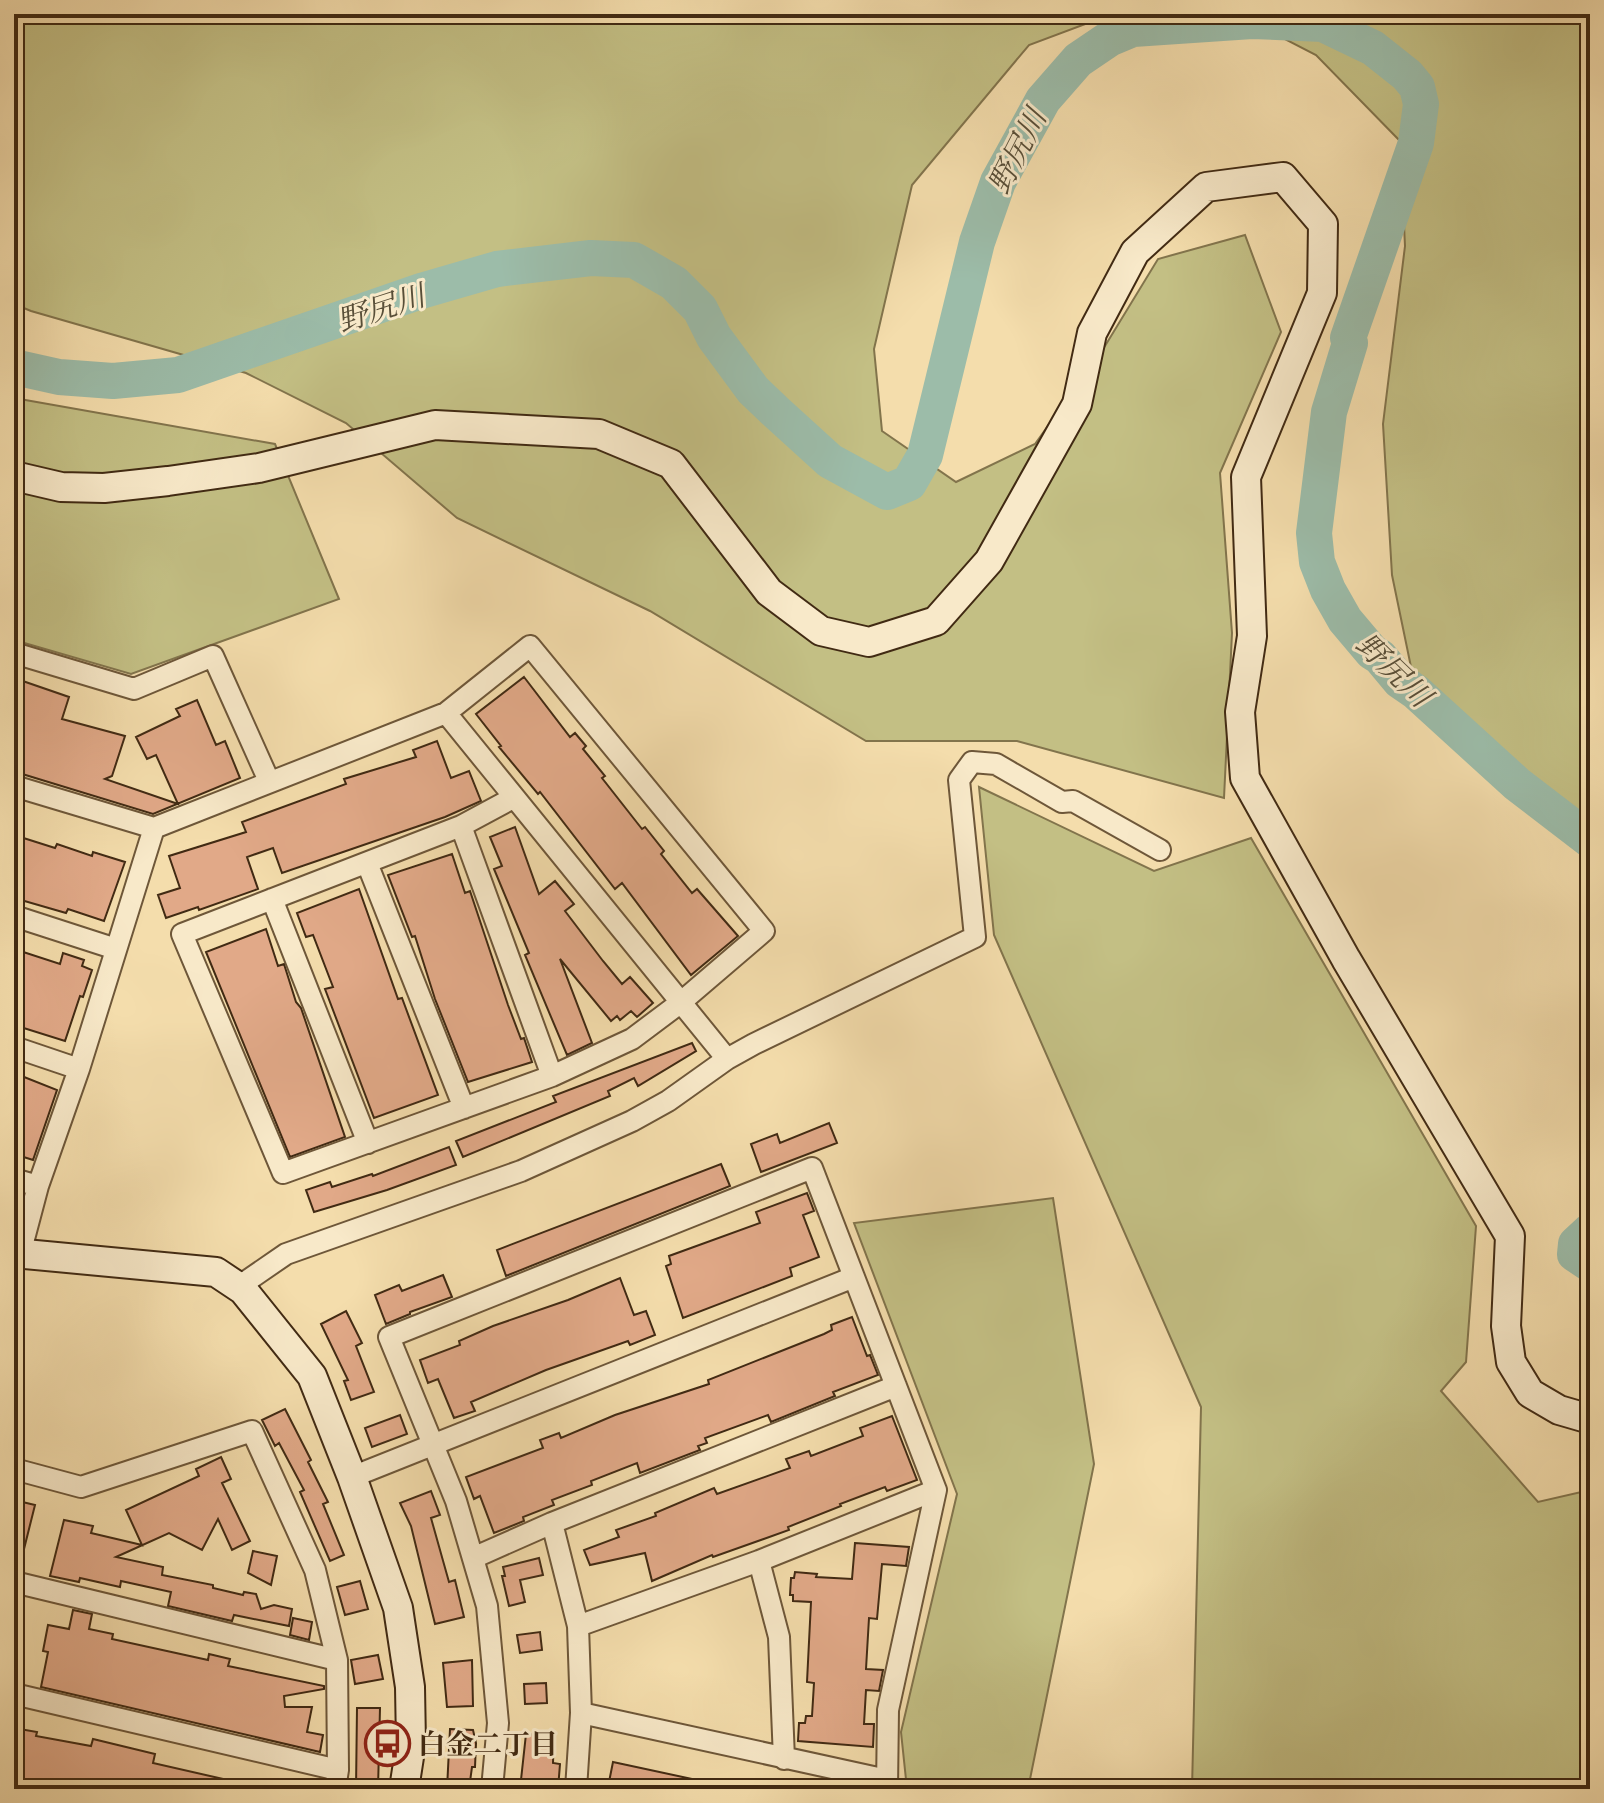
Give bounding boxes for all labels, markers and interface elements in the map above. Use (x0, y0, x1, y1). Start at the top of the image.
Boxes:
water label: 野尻川 (979, 99, 1056, 200)
water label: 野尻川 (332, 275, 433, 340)
water label: 野尻川 (1348, 625, 1442, 717)
bus stop icon: 白金二丁目 (363, 1720, 411, 1768)
place label: 白金二丁目 (418, 1726, 558, 1762)

